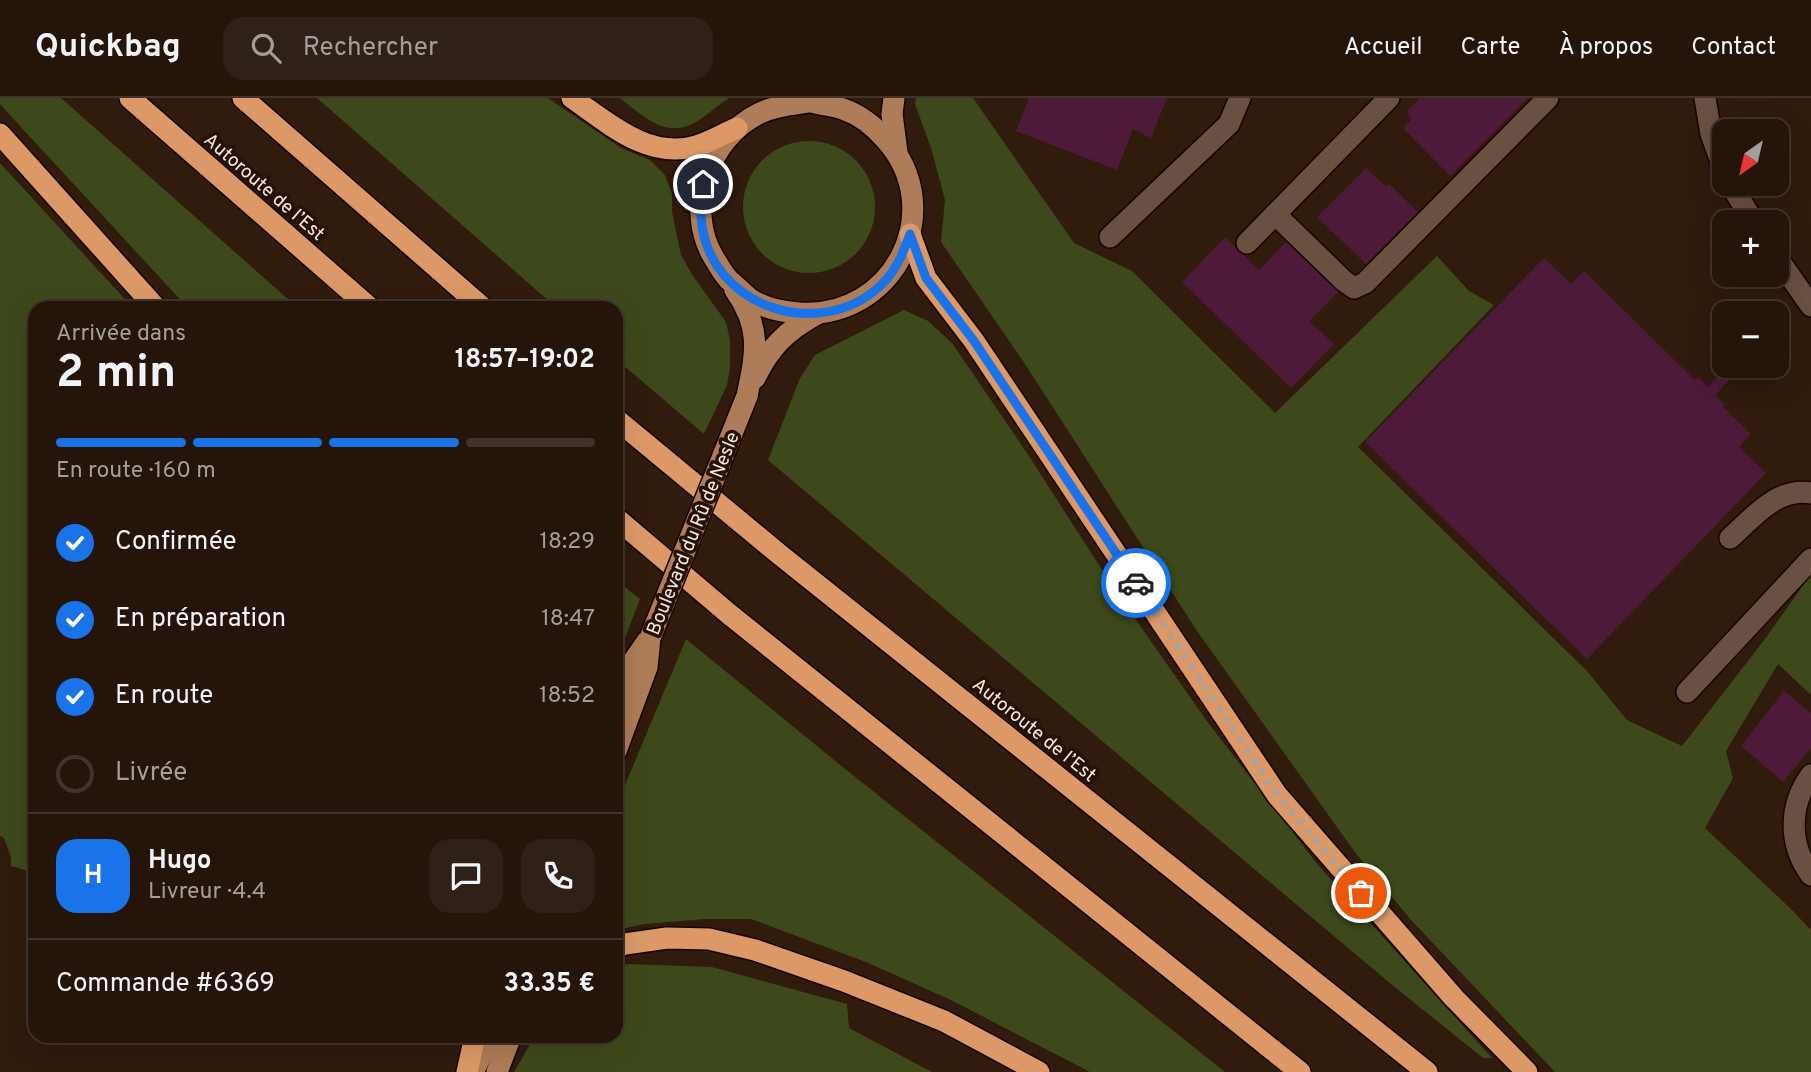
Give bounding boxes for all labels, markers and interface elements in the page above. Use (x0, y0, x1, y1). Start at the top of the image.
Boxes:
search box (223, 17, 713, 80)
text: Quickbag (35, 27, 181, 69)
icon: search (247, 29, 285, 67)
text: Rechercher (303, 32, 438, 65)
text: Accueil (1344, 33, 1423, 63)
text: Carte (1461, 33, 1520, 63)
text: À propos (1558, 33, 1653, 63)
text: Contact (1691, 33, 1776, 63)
north arrow (1712, 119, 1788, 196)
map controls (1712, 119, 1789, 378)
street label: Autoroute de l’Est (198, 128, 329, 247)
pin (673, 154, 733, 214)
icon: home (684, 165, 722, 203)
button: + (1712, 210, 1789, 287)
button: − (1712, 301, 1789, 378)
text: Arrivée dans (56, 320, 186, 349)
text: 18:57–19:02 (455, 344, 595, 377)
text: 2 min (56, 345, 176, 404)
street label: Boulevard du Rû de Nesle (642, 429, 746, 639)
text: En route · 160 m (56, 457, 216, 486)
icon: check (56, 524, 94, 562)
text: Confirmée (115, 526, 237, 559)
text: 18:29 (539, 528, 595, 557)
courier (1101, 548, 1171, 618)
icon: car (1117, 564, 1155, 602)
icon: check (56, 601, 94, 639)
text: En préparation (115, 603, 286, 636)
text: 18:47 (541, 605, 595, 634)
street label: Autoroute de l’Est (967, 673, 1101, 788)
icon: check (56, 678, 94, 716)
text: En route (115, 680, 213, 713)
text: 18:52 (539, 682, 595, 711)
text: Livrée (115, 757, 187, 790)
button: chat (429, 839, 503, 913)
button: phone (521, 839, 595, 913)
text: Hugo (148, 845, 211, 878)
text: H (84, 860, 102, 893)
pin (1331, 863, 1391, 923)
icon: bag (1342, 874, 1380, 912)
text: Livreur · 4.4 (148, 878, 266, 907)
text: Commande #6369 (56, 968, 275, 1001)
text: 33.35 € (504, 968, 595, 1001)

